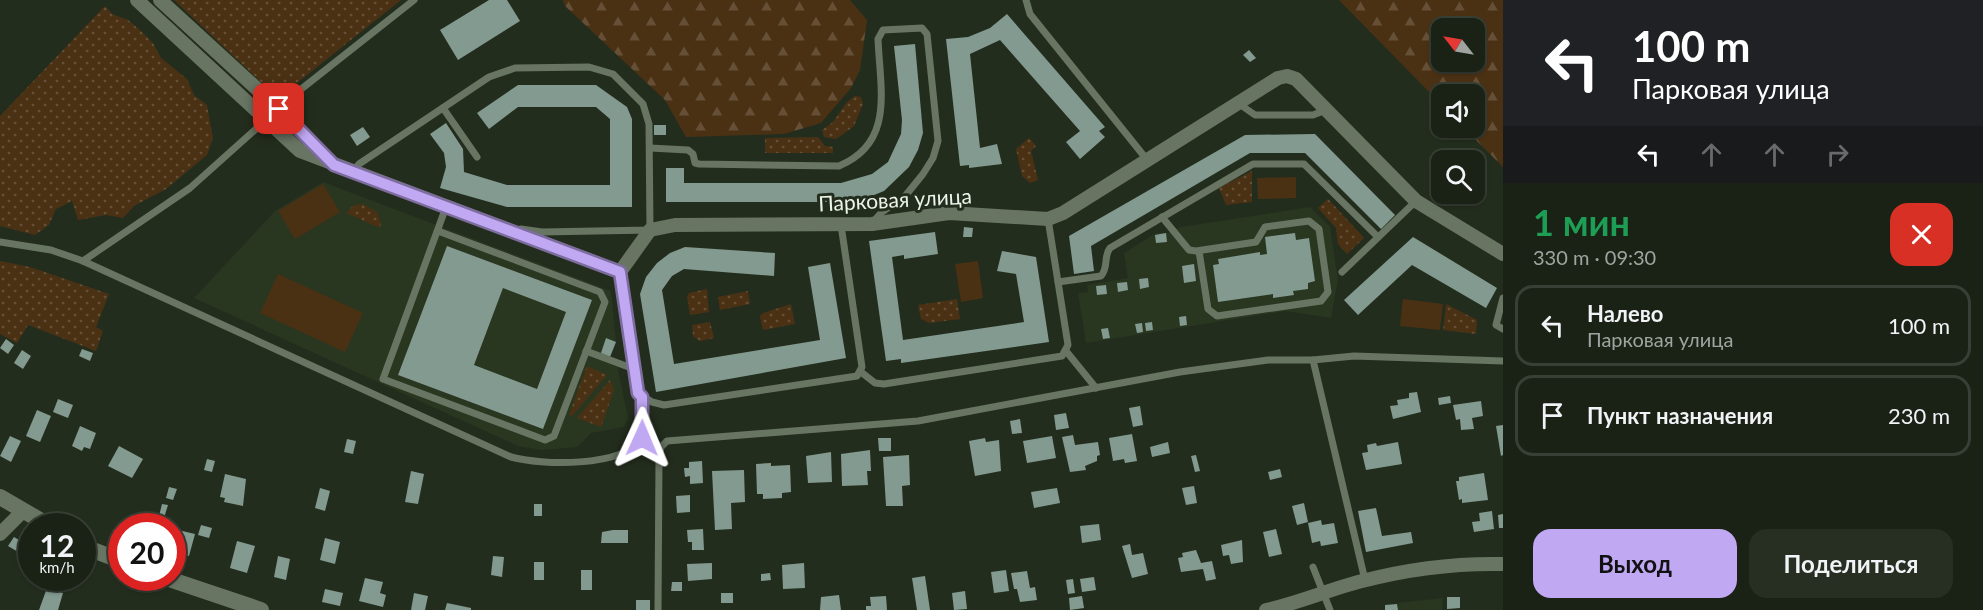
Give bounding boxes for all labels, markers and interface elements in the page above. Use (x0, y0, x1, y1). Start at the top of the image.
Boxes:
north arrow (1431, 18, 1485, 72)
map controls (1431, 18, 1485, 204)
text: 100 m (1632, 21, 1750, 71)
icon: left (1533, 24, 1611, 102)
text: Парковая улица (1632, 72, 1830, 105)
pin (253, 83, 304, 134)
button: sound (1431, 84, 1485, 138)
icon: arrive (262, 92, 295, 125)
icon: left (1632, 138, 1665, 171)
icon: ahead (1695, 138, 1728, 171)
icon: ahead (1758, 138, 1791, 171)
icon: right (1821, 138, 1854, 171)
button: search (1431, 150, 1485, 204)
street label: Парковая улица (818, 182, 972, 216)
text: 1 мин (1533, 200, 1630, 244)
button: close (1890, 203, 1953, 266)
text: 330 m · 09:30 (1533, 245, 1656, 269)
text: Налево (1587, 300, 1663, 327)
icon: left (1536, 309, 1569, 342)
text: 100 m (1888, 312, 1950, 339)
text: Парковая улица (1587, 327, 1733, 351)
icon: arrive (1536, 399, 1569, 432)
text: Пункт назначения (1587, 402, 1773, 429)
text: 230 m (1888, 402, 1950, 429)
position arrow (610, 406, 674, 470)
speed limit sign: 20 (108, 513, 186, 591)
text: 12 (40, 527, 74, 563)
button: Выход (1533, 529, 1737, 598)
button: Поделиться (1749, 529, 1953, 598)
text: km/h (39, 558, 75, 576)

